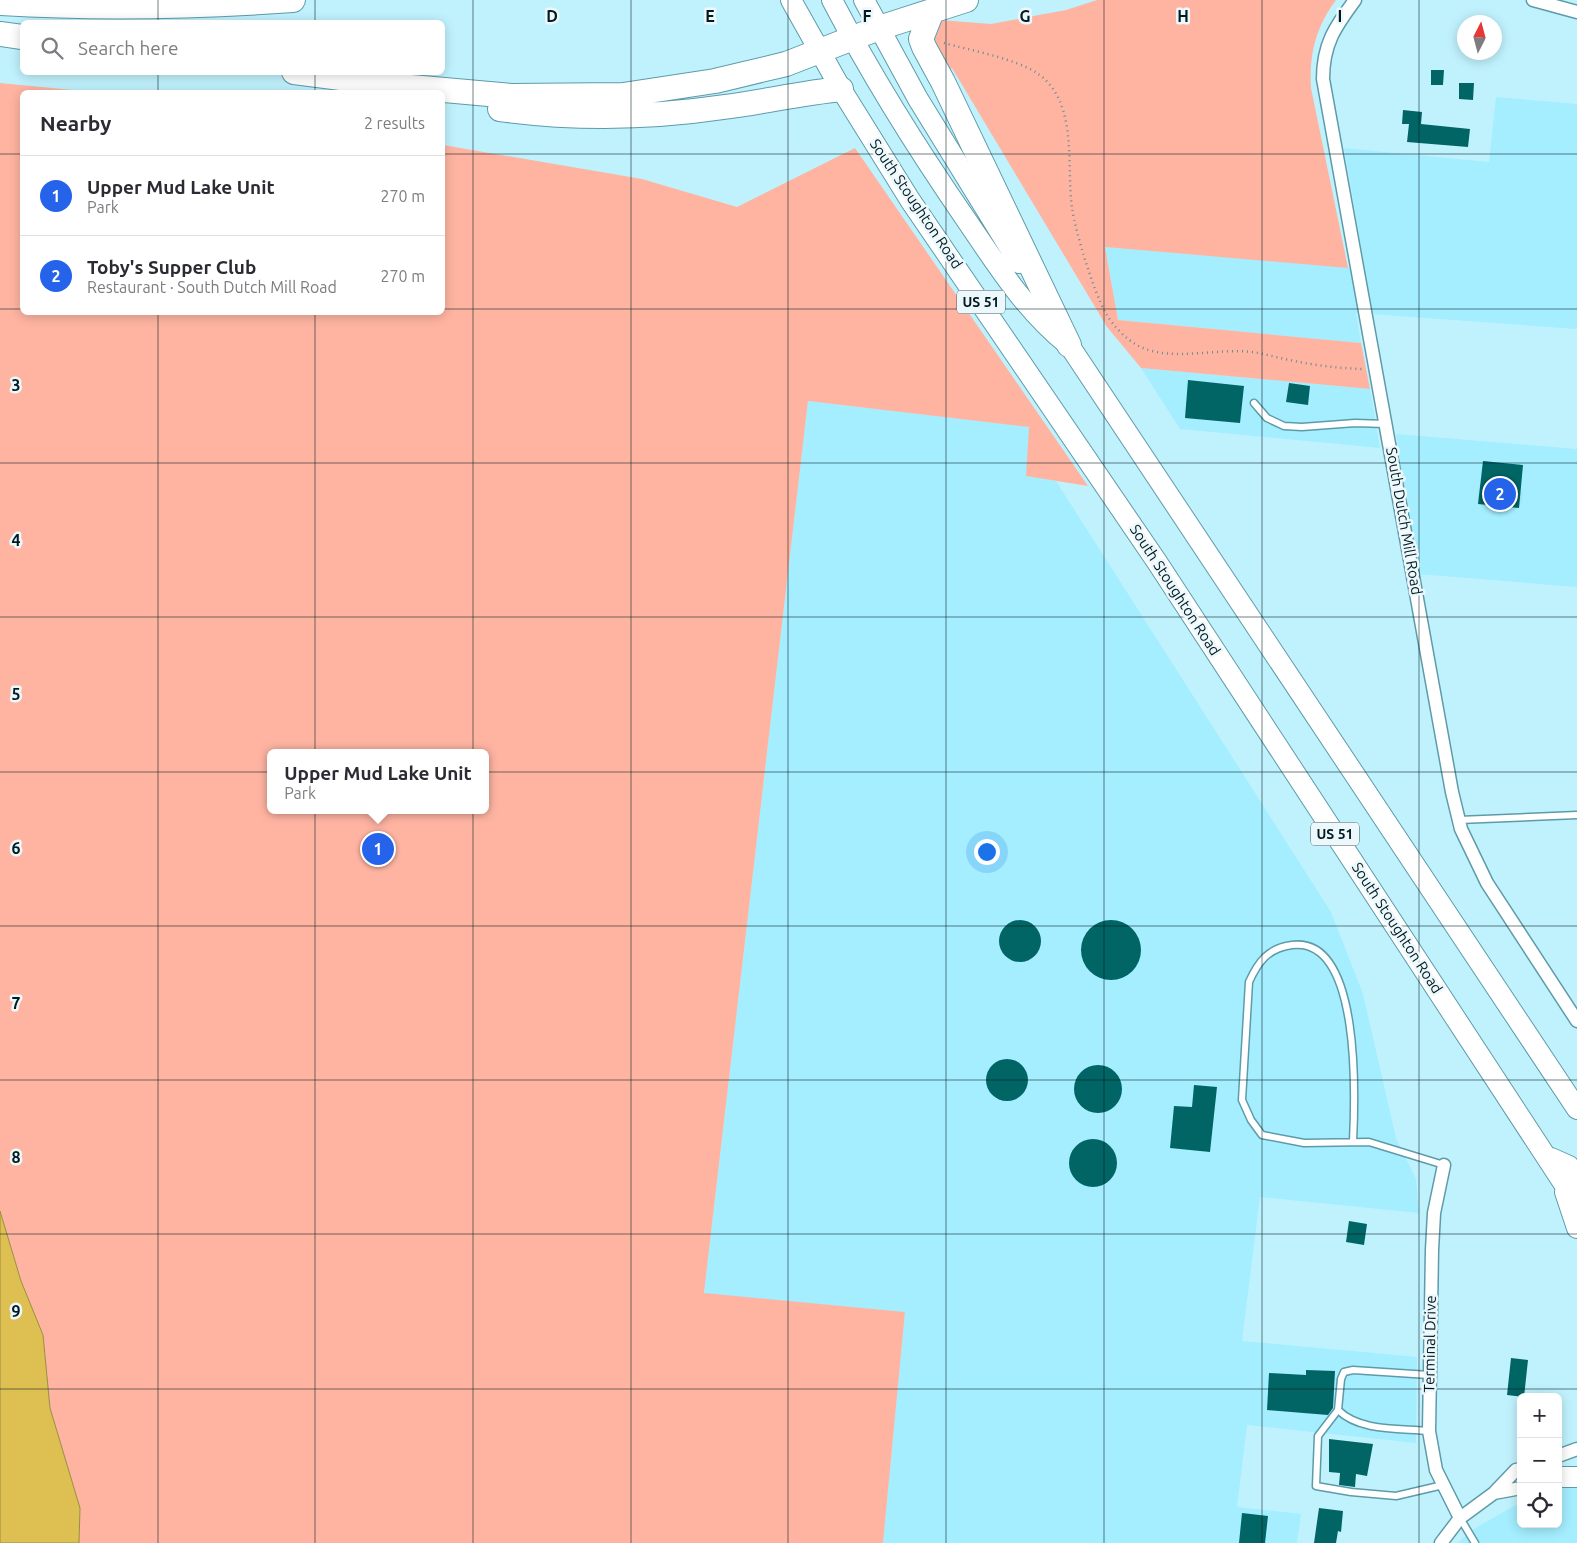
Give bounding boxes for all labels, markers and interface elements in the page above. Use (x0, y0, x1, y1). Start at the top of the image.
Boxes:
text: D (546, 7, 558, 25)
text: E (705, 7, 715, 25)
text: F (863, 7, 872, 25)
text: G (1019, 7, 1031, 25)
text: H (1177, 7, 1189, 25)
text: I (1338, 7, 1342, 25)
north arrow (1457, 15, 1502, 60)
search box (20, 20, 445, 75)
icon: search (38, 34, 66, 62)
text: Search here (78, 37, 178, 59)
text: Nearby (40, 111, 111, 135)
text: 2 results (364, 114, 425, 132)
street label: South Stoughton Road (867, 136, 966, 272)
text: Upper Mud Lake Unit (87, 176, 275, 198)
text: 1 (51, 187, 61, 205)
text: 270 m (380, 187, 425, 205)
text: Park (87, 198, 119, 216)
text: Toby's Supper Club (87, 256, 256, 278)
text: 2 (51, 267, 61, 285)
text: 270 m (380, 267, 425, 285)
text: Restaurant · South Dutch Mill Road (87, 278, 337, 296)
road number: US 51 (957, 290, 1005, 314)
text: 3 (11, 376, 21, 394)
street label: South Dutch Mill Road (1383, 446, 1426, 596)
pin: 2 (1484, 475, 1516, 513)
street label: South Stoughton Road (1127, 521, 1224, 658)
text: 4 (11, 531, 21, 549)
text: 5 (11, 685, 21, 703)
popup (267, 749, 489, 814)
text: Upper Mud Lake Unit (284, 762, 472, 784)
text: Park (284, 784, 316, 802)
road number: US 51 (1311, 822, 1359, 846)
pin: 1 (362, 830, 394, 868)
text: 6 (11, 839, 21, 857)
your location (974, 839, 1000, 865)
street label: South Stoughton Road (1349, 859, 1446, 996)
text: 7 (11, 994, 21, 1012)
text: 8 (11, 1148, 21, 1166)
street label: Terminal Drive (1420, 1295, 1439, 1393)
text: 9 (11, 1302, 21, 1320)
map controls (1517, 1393, 1562, 1528)
button: + (1517, 1393, 1562, 1438)
button: − (1517, 1438, 1562, 1483)
button: locate (1517, 1483, 1562, 1528)

